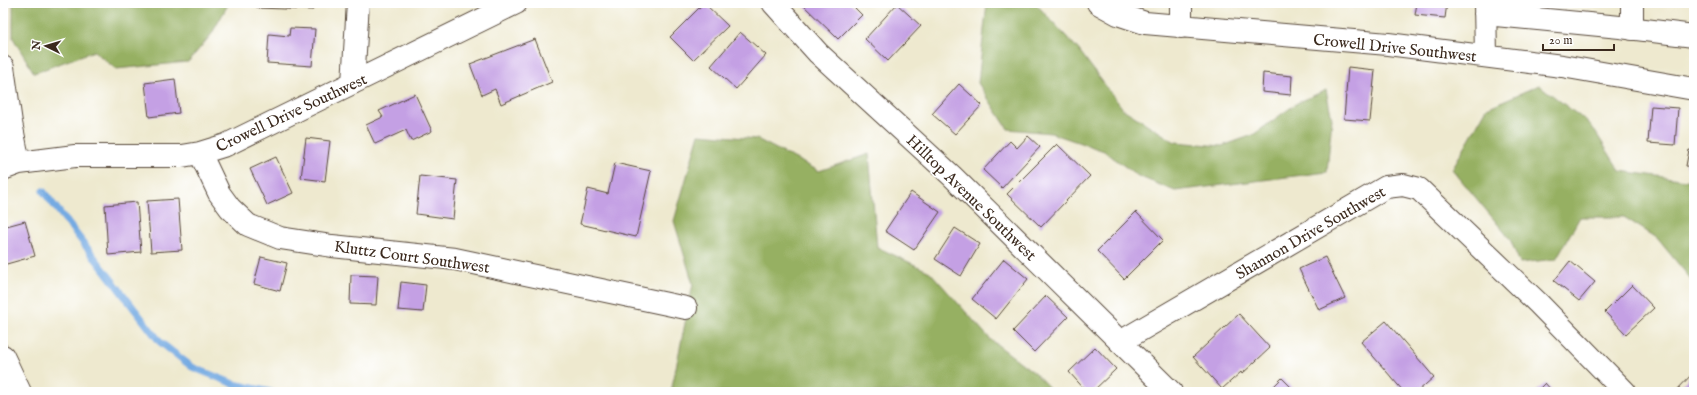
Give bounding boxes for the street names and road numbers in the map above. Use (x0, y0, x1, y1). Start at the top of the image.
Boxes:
street label: Crowell Drive Southwest (1312, 30, 1478, 68)
street label: Crowell Drive Southwest (213, 70, 371, 158)
street label: Hilltop Avenue Southwest (901, 131, 1040, 266)
street label: Shannon Drive Southwest (1232, 182, 1390, 285)
street label: Kluttz Court Southwest (333, 237, 491, 279)

